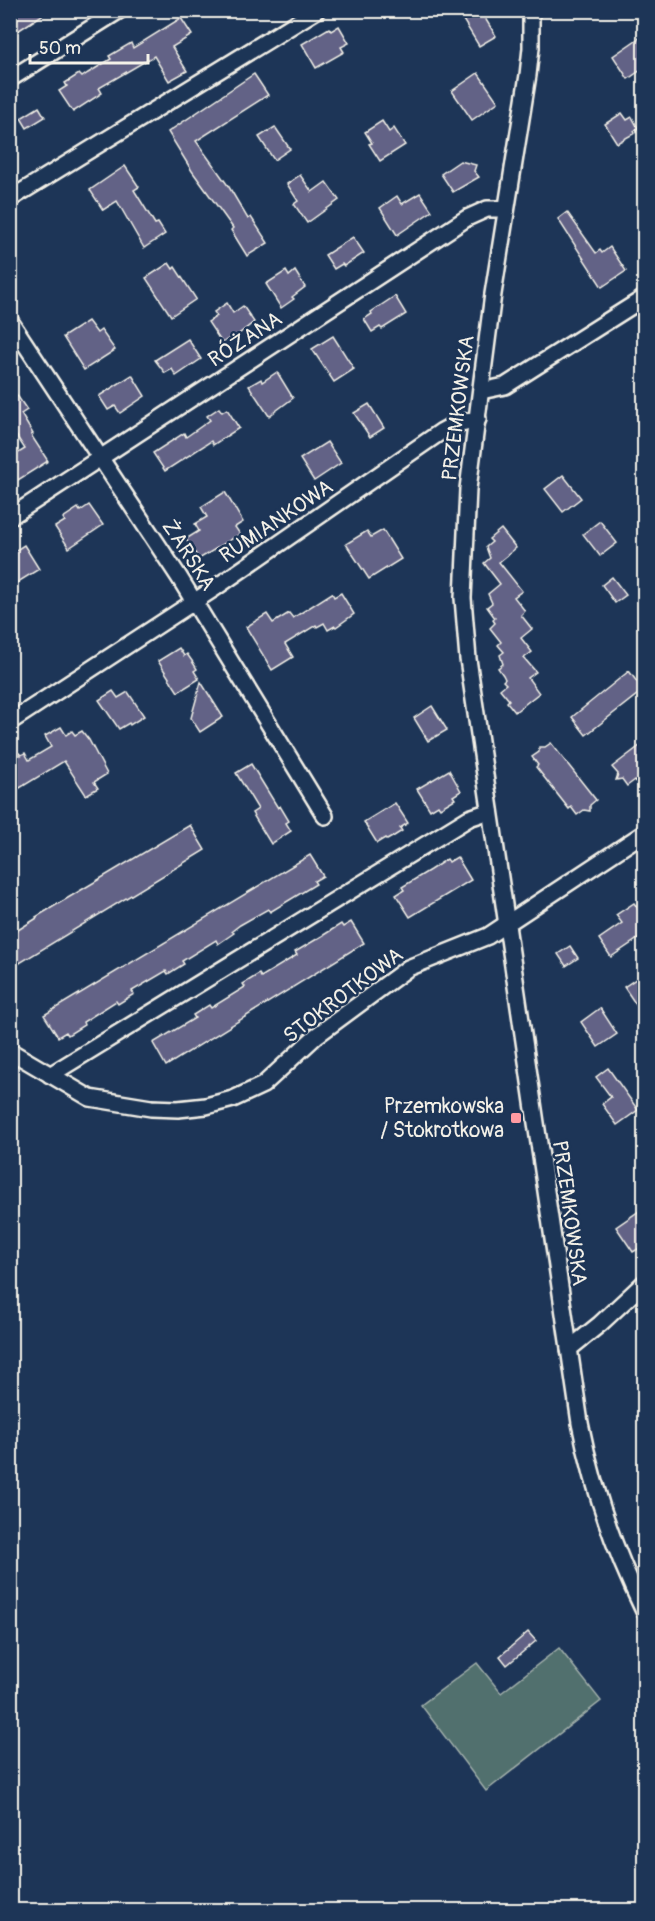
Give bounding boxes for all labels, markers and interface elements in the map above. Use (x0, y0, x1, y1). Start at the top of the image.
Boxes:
scale bar (30, 27, 148, 65)
text: 50 m (39, 37, 81, 60)
street label: RÓŻANA (203, 305, 287, 373)
street label: PRZEMKOWSKA (436, 334, 481, 482)
street label: RUMIANKOWA (214, 474, 338, 569)
street label: ŻARSKA (156, 515, 221, 596)
street label: STOKROTKOWA (278, 941, 409, 1049)
place label: Przemkowska / Stokrotkowa (381, 1093, 504, 1144)
marker: Przemkowska / Stokrotkowa (509, 1111, 523, 1125)
street label: PRZEMKOWSKA (546, 1139, 593, 1288)

